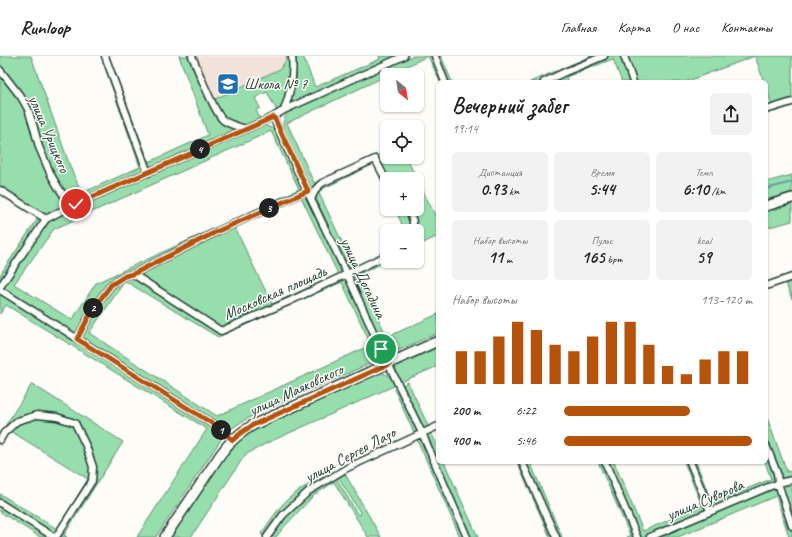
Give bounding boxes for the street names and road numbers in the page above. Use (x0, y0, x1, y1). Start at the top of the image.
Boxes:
street label: улица Урицкого (23, 91, 75, 177)
street label: улица Догадина (335, 233, 391, 323)
street label: Московская площадь (220, 261, 330, 325)
street label: улица Маяковского (245, 358, 348, 421)
street label: улица Сергея Лазо (300, 422, 401, 488)
street label: улица Суворова (663, 474, 747, 526)

